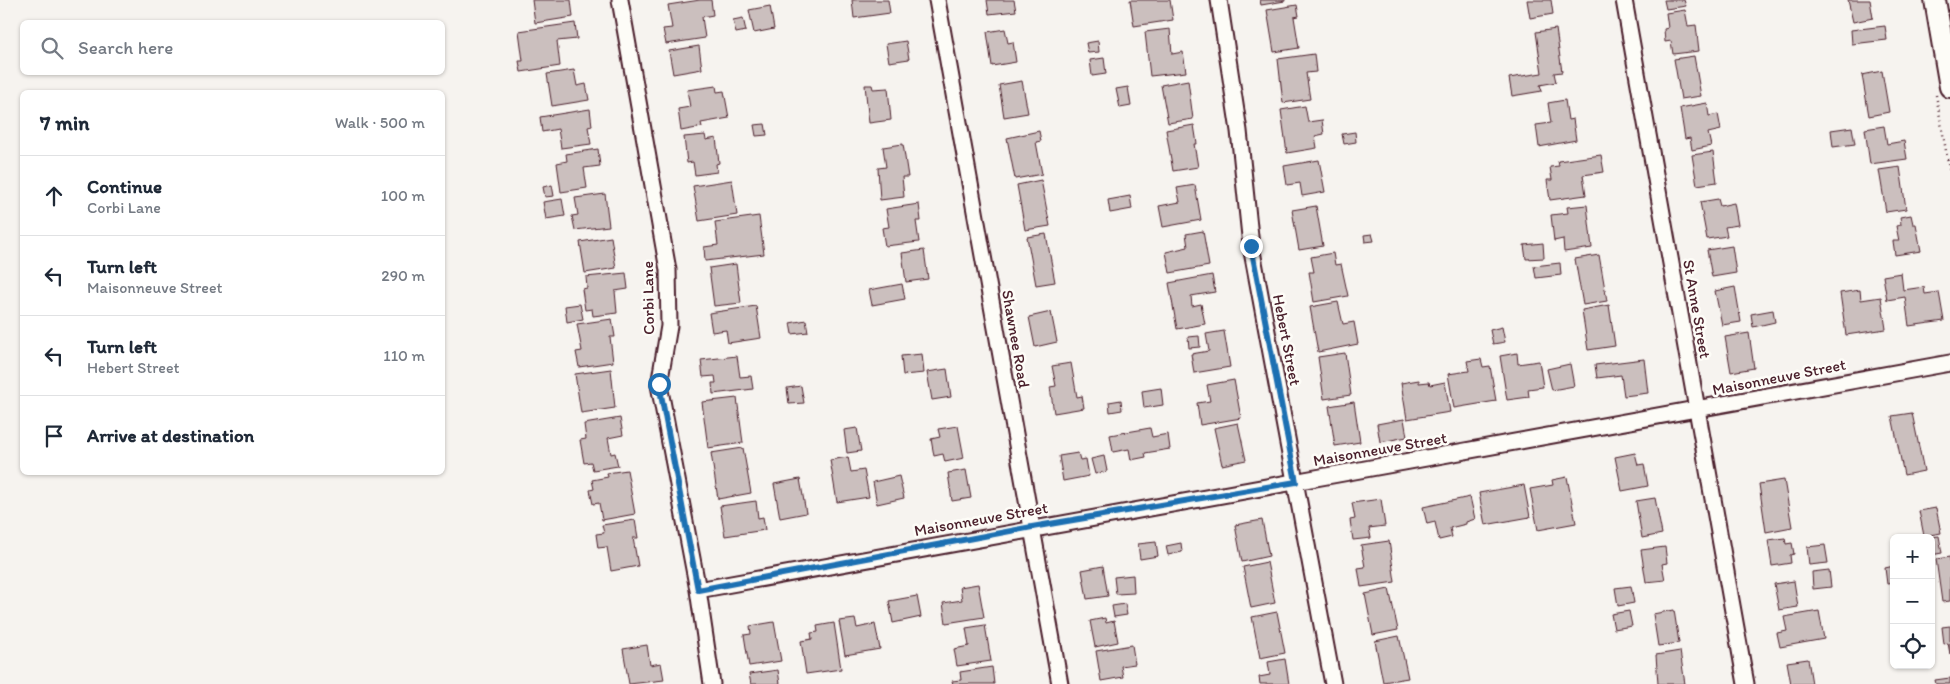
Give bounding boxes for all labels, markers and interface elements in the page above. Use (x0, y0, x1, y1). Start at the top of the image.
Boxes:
search box (20, 20, 445, 75)
icon: search (38, 34, 66, 62)
text: Search here (78, 36, 173, 59)
text: 7 min (40, 110, 89, 135)
text: Walk · 500 m (335, 113, 425, 132)
text: Continue (87, 175, 162, 198)
icon: ahead (40, 182, 68, 210)
text: 100 m (381, 186, 425, 205)
text: Corbi Lane (87, 198, 161, 217)
route end (1240, 235, 1263, 258)
text: Turn left (87, 255, 157, 278)
street label: St Anne Street (1679, 258, 1715, 360)
street label: Corbi Lane (638, 261, 658, 335)
icon: left (40, 262, 68, 290)
text: 290 m (381, 266, 425, 285)
text: Maisonneuve Street (87, 278, 223, 297)
street label: Shawnee Road (998, 288, 1034, 390)
street label: Hebert Street (1269, 293, 1305, 387)
text: Turn left (87, 335, 157, 358)
icon: left (40, 342, 68, 370)
text: 110 m (383, 346, 425, 365)
street label: Maisonneuve Street (1711, 355, 1847, 399)
text: Hebert Street (87, 358, 180, 377)
route start (648, 373, 671, 396)
icon: arrive (40, 422, 68, 450)
text: Arrive at destination (87, 424, 254, 447)
street label: Maisonneuve Street (1312, 428, 1448, 470)
street label: Maisonneuve Street (913, 498, 1049, 540)
map controls (1890, 534, 1935, 669)
button: + (1890, 534, 1935, 579)
button: − (1890, 579, 1935, 624)
button: locate (1890, 624, 1935, 669)

